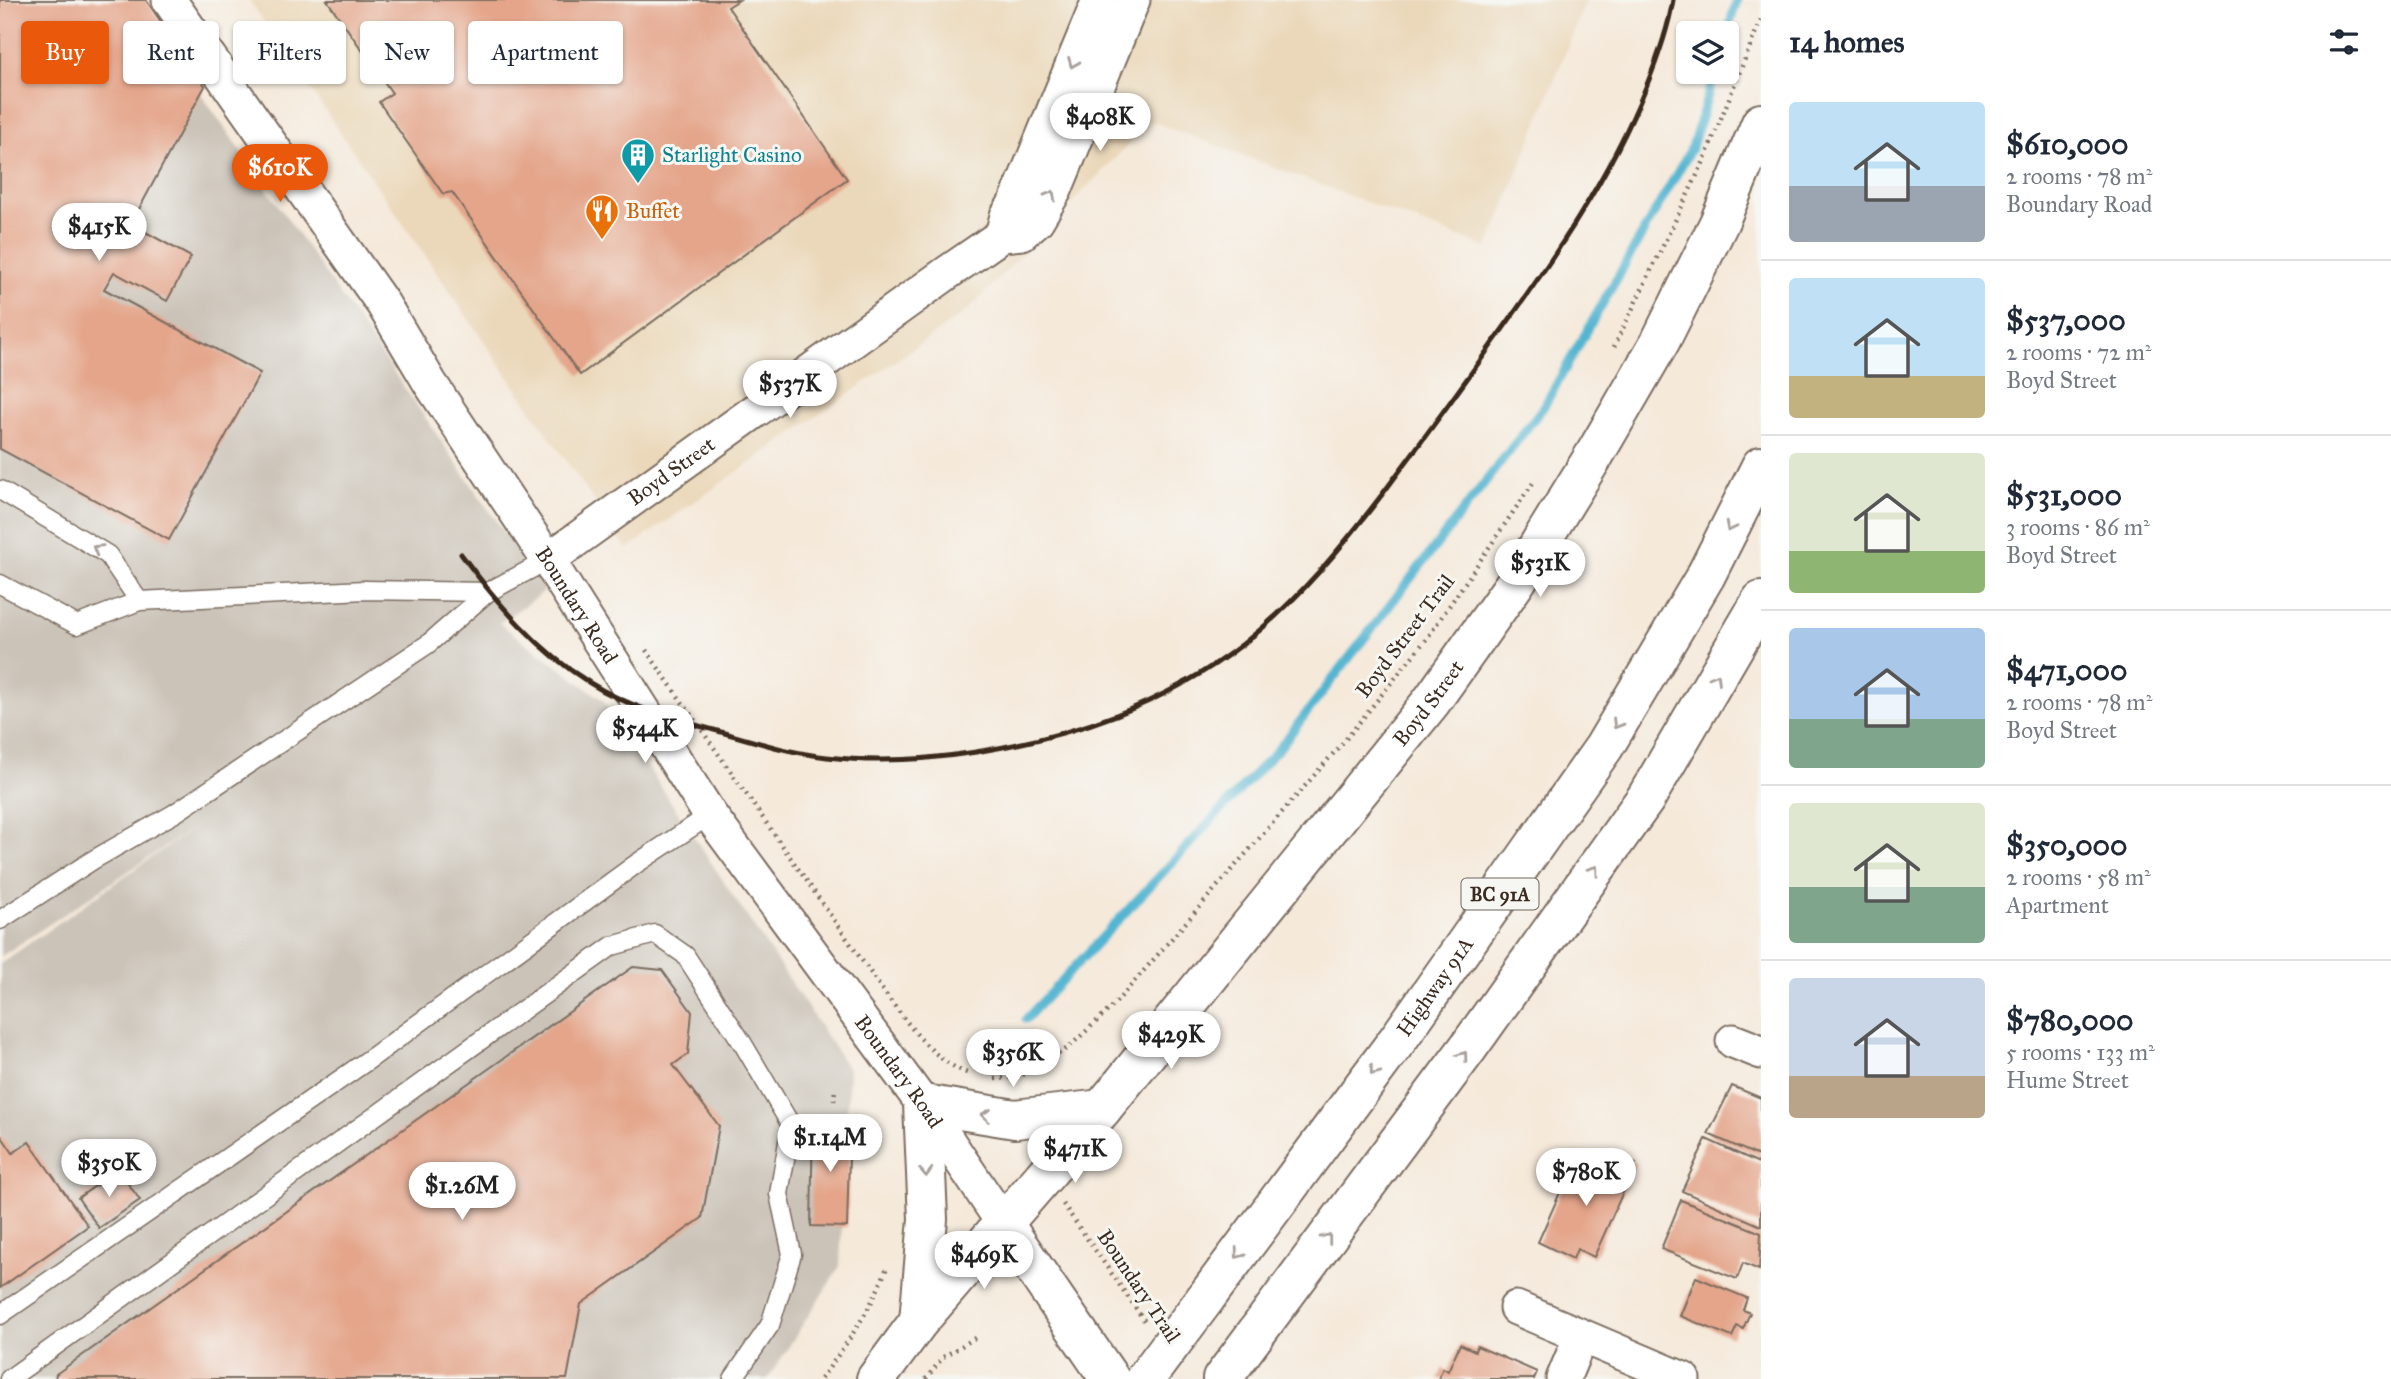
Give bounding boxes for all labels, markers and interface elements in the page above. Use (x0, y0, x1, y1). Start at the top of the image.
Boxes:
chip: Buy (21, 21, 109, 84)
chip: Rent (123, 21, 219, 84)
chip: Filters (233, 21, 346, 84)
chip: New (360, 21, 454, 84)
chip: Apartment (468, 21, 623, 84)
map controls (1676, 21, 1739, 84)
button: layers (1676, 21, 1739, 84)
icon: filters (2325, 23, 2363, 61)
text: 14 homes (1789, 24, 1904, 60)
one-way arrow (1068, 57, 1082, 69)
pin: $408K (1051, 94, 1149, 153)
text: $408K (1066, 102, 1134, 130)
text: $610,000 (2006, 126, 2129, 162)
icon: home (1845, 130, 1929, 214)
building icon: Starlight Casino (619, 136, 657, 185)
place label: Starlight Casino (662, 142, 802, 168)
pin: $610K (231, 144, 329, 204)
text: $610K (248, 153, 312, 181)
text: 2 rooms · 78 m² (2006, 162, 2152, 190)
one-way arrow (1043, 190, 1056, 203)
text: Boundary Road (2006, 190, 2152, 218)
restaurant icon: Buffet (583, 192, 621, 241)
place label: Buffet (626, 198, 680, 224)
pin: $415K (50, 204, 148, 263)
text: $415K (68, 212, 130, 240)
text: $537,000 (2006, 302, 2126, 338)
icon: home (1845, 306, 1929, 390)
text: 2 rooms · 72 m² (2006, 338, 2151, 366)
pin: $537K (741, 360, 839, 420)
text: Boyd Street (2006, 366, 2117, 394)
text: $537K (759, 369, 821, 397)
street label: Boyd Street (623, 431, 721, 511)
text: $531,000 (2006, 477, 2122, 513)
icon: home (1845, 481, 1929, 565)
text: 3 rooms · 86 m² (2006, 513, 2150, 541)
one-way arrow (1725, 519, 1739, 532)
pin: $531K (1491, 540, 1589, 599)
text: Boyd Street (2006, 541, 2117, 569)
street label: Boundary Road (530, 542, 624, 669)
one-way arrow (92, 544, 105, 557)
text: $531K (1510, 548, 1570, 576)
street label: Boyd Street Trail (1350, 569, 1460, 703)
text: $471,000 (2006, 652, 2127, 688)
street label: Boyd Street (1387, 655, 1469, 751)
icon: home (1845, 656, 1929, 740)
one-way arrow (1708, 673, 1721, 686)
text: 2 rooms · 78 m² (2006, 688, 2152, 716)
pin: $544K (596, 706, 694, 765)
text: $544K (612, 714, 678, 742)
one-way arrow (1613, 716, 1626, 729)
text: Boyd Street (2006, 716, 2117, 744)
text: $350,000 (2006, 827, 2128, 863)
icon: home (1845, 831, 1929, 915)
text: 2 rooms · 58 m² (2006, 863, 2151, 891)
one-way arrow (1586, 865, 1598, 878)
road number: BC 91A (1462, 878, 1538, 909)
text: Apartment (2006, 891, 2109, 919)
street label: Highway 91A (1391, 932, 1479, 1041)
text: $780,000 (2006, 1002, 2134, 1038)
icon: home (1845, 1006, 1929, 1090)
street label: Boundary Road (849, 1010, 949, 1133)
pin: $429K (1122, 1012, 1220, 1071)
text: $429K (1138, 1020, 1204, 1048)
pin: $356K (964, 1030, 1062, 1089)
text: $356K (982, 1038, 1044, 1066)
text: 5 rooms · 133 m² (2006, 1038, 2155, 1066)
one-way arrow (1454, 1051, 1467, 1064)
one-way arrow (1370, 1063, 1383, 1076)
text: Hume Street (2006, 1066, 2129, 1094)
one-way arrow (980, 1108, 992, 1123)
pin: $1.14M (773, 1114, 887, 1174)
text: $1.14M (793, 1123, 867, 1151)
pin: $471K (1026, 1126, 1124, 1185)
text: $471K (1043, 1134, 1107, 1162)
pin: $350K (60, 1140, 158, 1199)
text: $350K (77, 1148, 141, 1176)
pin: $780K (1537, 1148, 1635, 1208)
text: $780K (1552, 1157, 1620, 1185)
pin: $1.26M (405, 1162, 519, 1222)
one-way arrow (918, 1167, 933, 1178)
text: $1.26M (425, 1171, 499, 1199)
street label: Boundary Trail (1092, 1224, 1187, 1348)
pin: $469K (935, 1232, 1033, 1291)
one-way arrow (1319, 1234, 1331, 1246)
text: $469K (950, 1240, 1018, 1268)
one-way arrow (1235, 1246, 1247, 1258)

